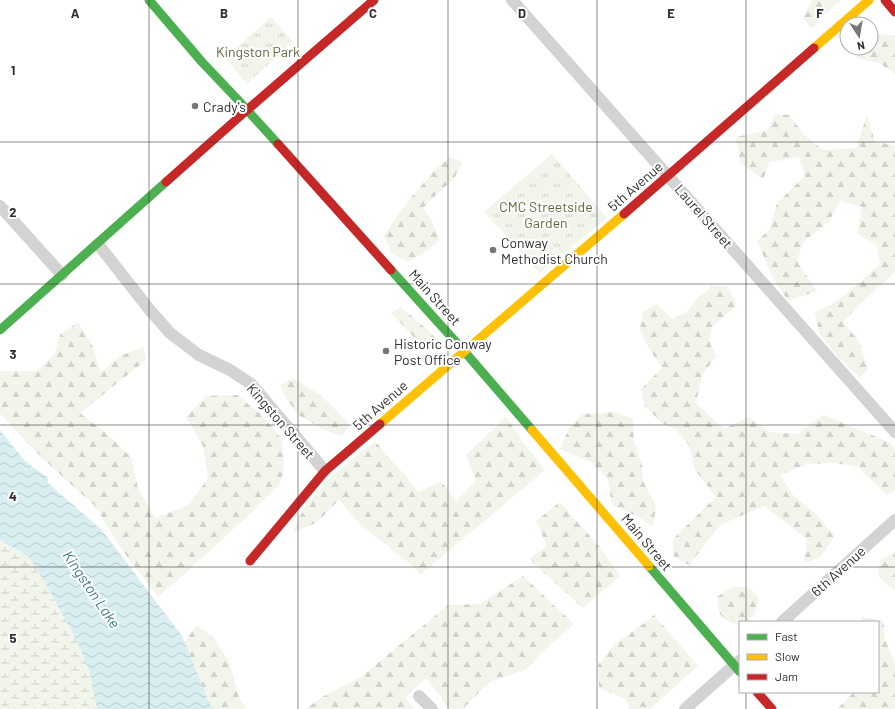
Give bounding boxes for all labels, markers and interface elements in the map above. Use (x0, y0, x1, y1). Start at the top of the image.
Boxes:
text: A (71, 5, 80, 21)
text: B (220, 5, 228, 21)
text: C (369, 5, 377, 21)
text: D (518, 5, 526, 21)
text: E (667, 5, 675, 21)
text: F (816, 5, 824, 21)
north arrow (839, 16, 879, 56)
text: N (856, 39, 866, 53)
park label: Kingston Park (216, 43, 300, 60)
text: 1 (11, 62, 15, 78)
place label: Crady's (203, 98, 246, 115)
marker: Crady's (190, 101, 200, 111)
street label: 5th Avenue (604, 158, 666, 214)
street label: Laurel Street (672, 180, 736, 252)
park label: CMC Streetside Garden (499, 198, 593, 231)
text: 2 (9, 204, 17, 220)
place label: Conway Methodist Church (501, 234, 608, 267)
marker: Conway Methodist Church (488, 245, 498, 255)
street label: Main Street (405, 266, 465, 328)
place label: Historic Conway Post Office (394, 335, 492, 368)
text: 3 (9, 346, 17, 362)
marker: Historic Conway Post Office (381, 346, 391, 356)
street label: 5th Avenue (349, 377, 411, 433)
street label: Kingston Street (243, 380, 319, 462)
text: 4 (9, 488, 17, 504)
street label: Main Street (618, 510, 676, 574)
street label: 6th Avenue (807, 542, 869, 600)
water label: Kingston Lake (59, 547, 125, 631)
legend (739, 621, 879, 693)
text: Fast (775, 629, 798, 643)
text: 5 (9, 630, 17, 646)
text: Slow (775, 649, 800, 663)
text: Jam (775, 669, 798, 683)

